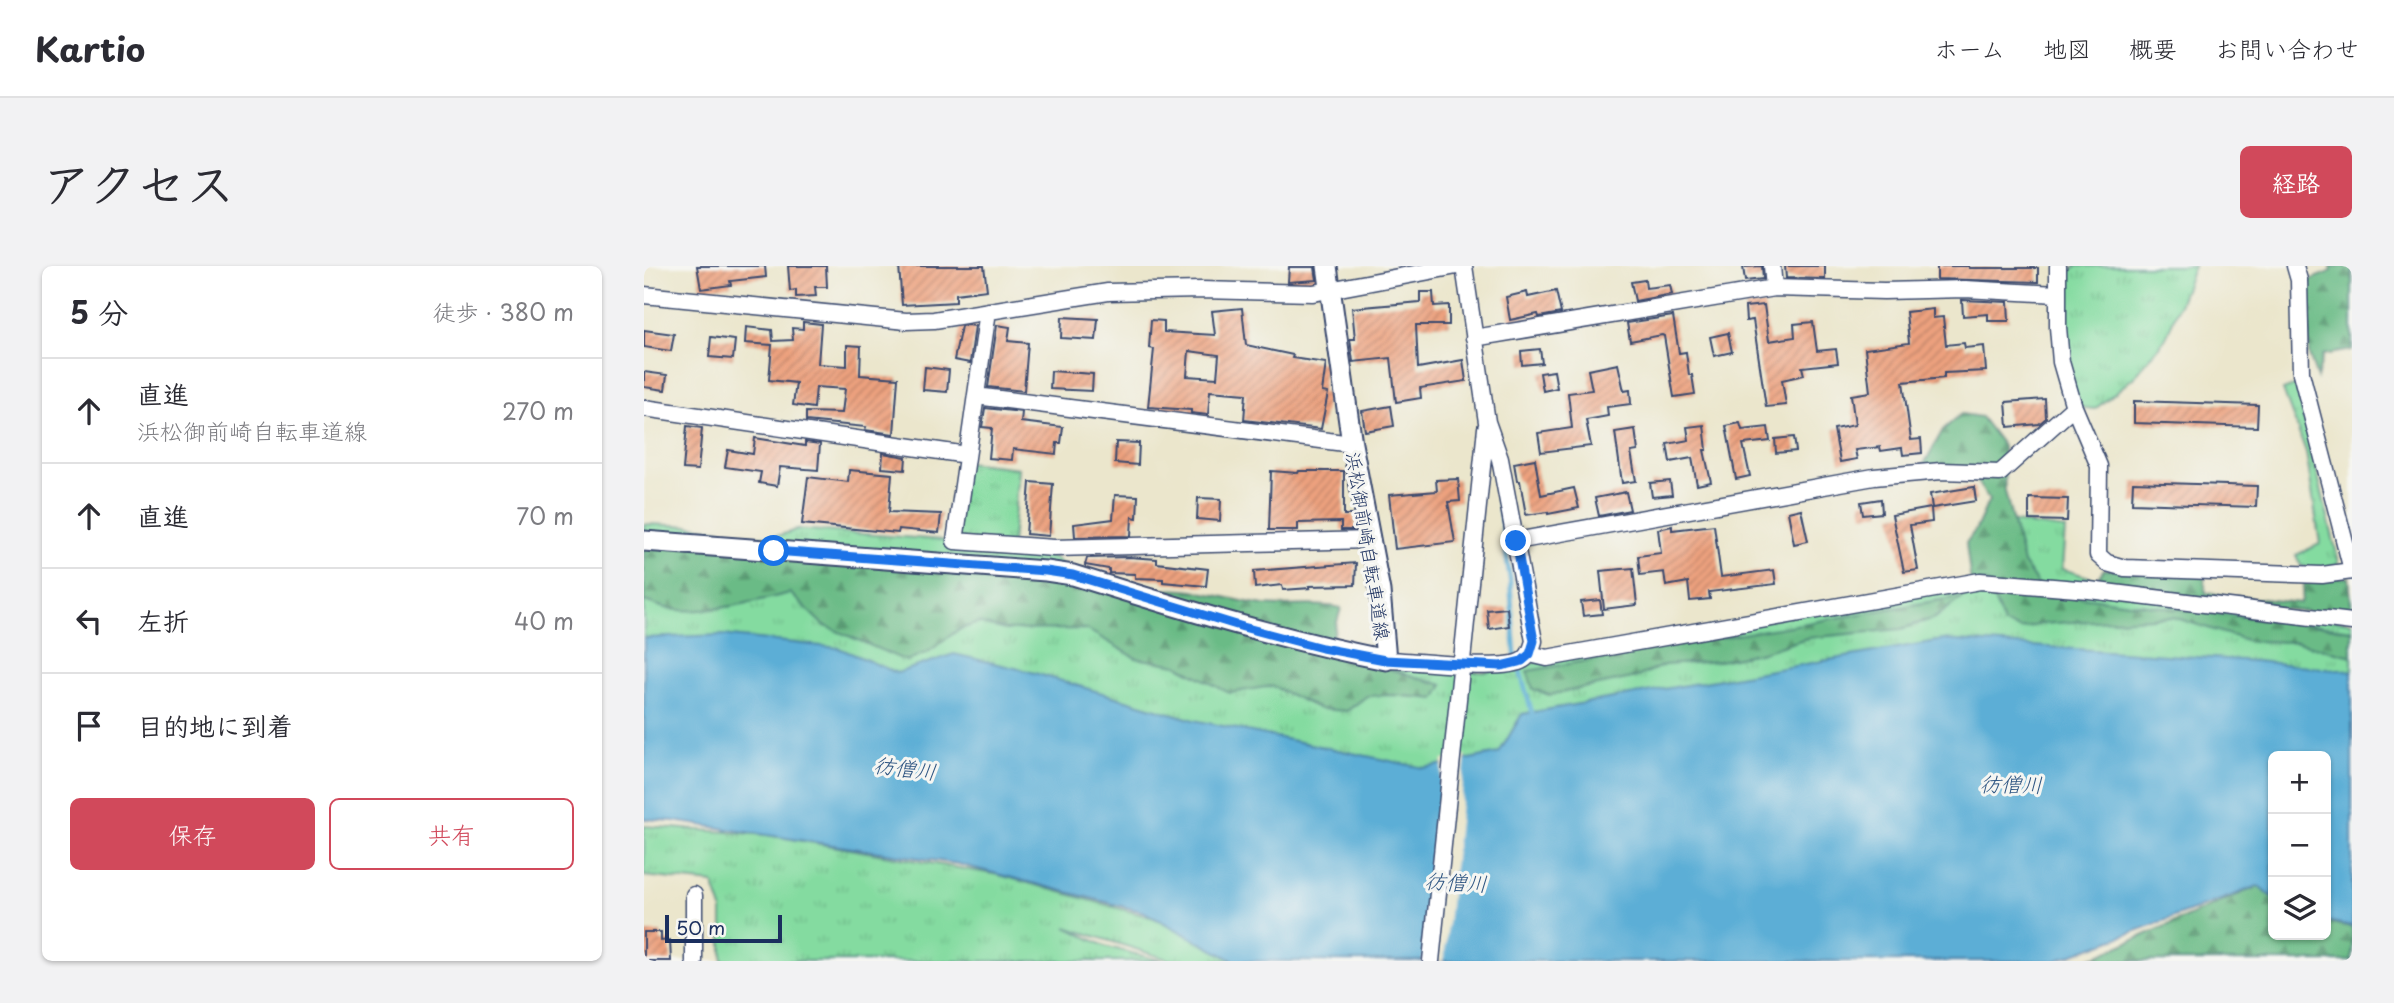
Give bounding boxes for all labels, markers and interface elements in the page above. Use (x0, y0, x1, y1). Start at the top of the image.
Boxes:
text: Kartio (35, 23, 145, 73)
text: ホーム (1934, 30, 2005, 66)
text: 地図 (2043, 30, 2091, 66)
text: 概要 (2129, 30, 2177, 66)
text: お問い合わせ (2215, 30, 2359, 66)
text: アクセス (42, 145, 235, 219)
button: 経路 (2240, 146, 2352, 218)
text: 5 分 (70, 289, 128, 334)
text: 徒歩 · 380 m (432, 294, 574, 329)
text: 直進 (137, 374, 189, 413)
icon: ahead (70, 392, 108, 430)
text: 270 m (502, 393, 574, 428)
text: 浜松御前崎自転車道線 (137, 413, 367, 448)
street label: 浜松御前崎自転車道線 (1340, 450, 1398, 642)
text: 直進 (137, 496, 189, 535)
icon: ahead (70, 497, 108, 535)
text: 70 m (516, 498, 574, 533)
route end (1500, 525, 1531, 556)
route start (758, 535, 789, 566)
text: 左折 (137, 601, 189, 640)
icon: left (70, 602, 108, 640)
text: 40 m (514, 603, 574, 638)
text: 目的地に到着 (137, 706, 293, 745)
icon: arrive (70, 707, 108, 745)
water label: 彷僧川 (872, 747, 938, 787)
map controls (2268, 751, 2331, 940)
button: + (2268, 751, 2331, 814)
water label: 彷僧川 (1979, 766, 2043, 800)
button: 保存 (70, 798, 315, 870)
button: 共有 (329, 798, 574, 870)
button: − (2268, 814, 2331, 877)
water label: 彷僧川 (1424, 863, 1488, 899)
button: layers (2268, 877, 2331, 940)
scale bar (665, 912, 782, 944)
text: 50 m (676, 913, 725, 941)

